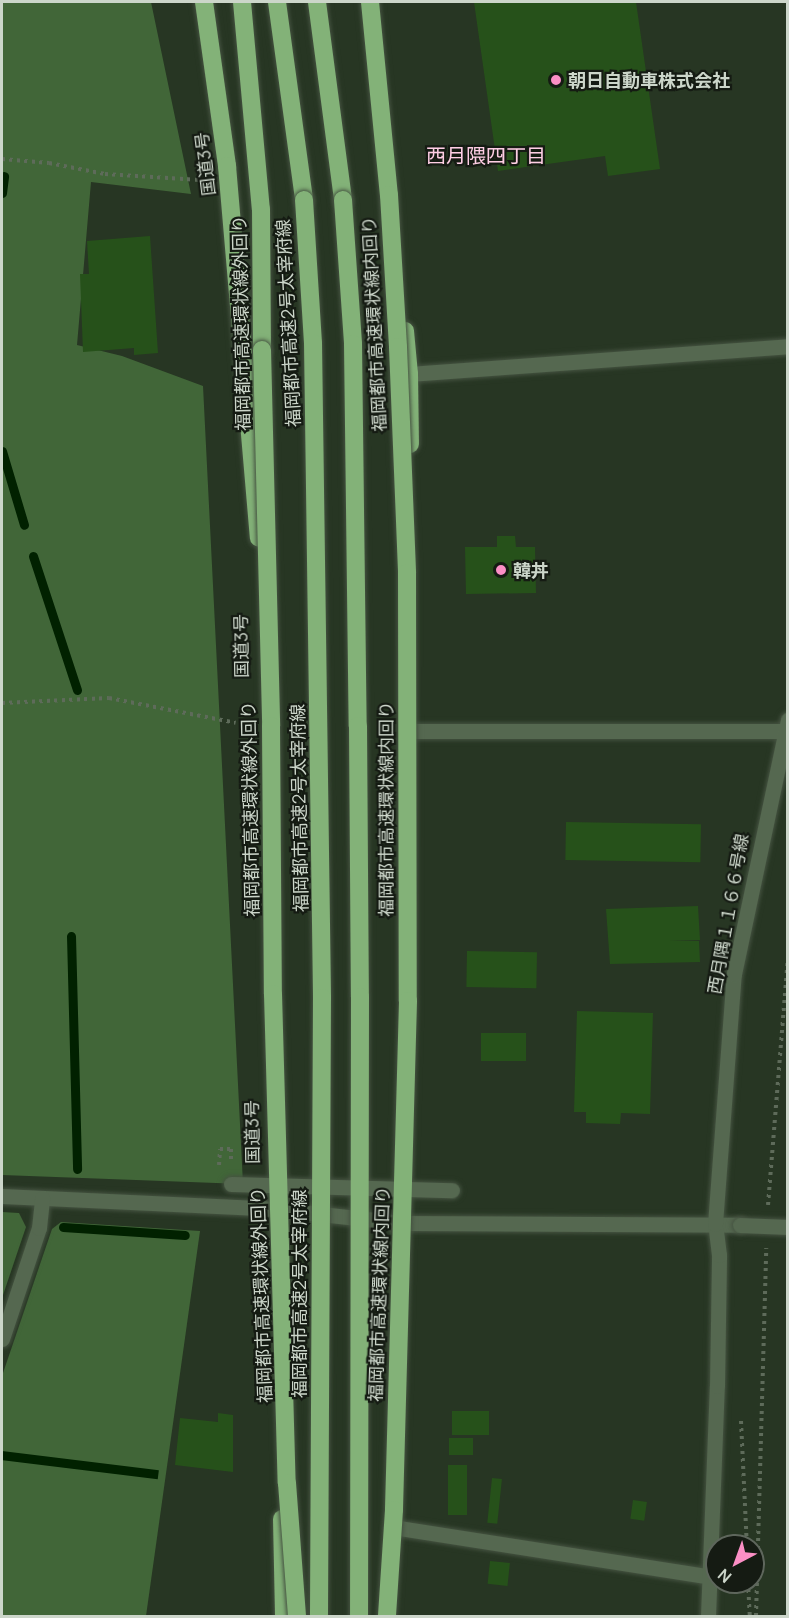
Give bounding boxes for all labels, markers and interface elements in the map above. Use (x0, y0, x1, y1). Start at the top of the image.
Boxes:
place label: 朝日自動車株式会社 (568, 69, 730, 91)
marker: 朝日自動車株式会社 (549, 73, 563, 87)
street label: 国道3号 (190, 131, 220, 197)
district label: 西月隈四丁目 (426, 143, 546, 167)
street label: 福岡都市高速環状線外回り (228, 215, 254, 431)
street label: 福岡都市高速環状線内回り (358, 216, 390, 432)
street label: 福岡都市高速2号太宰府線 (272, 218, 304, 428)
place label: 韓丼 (513, 559, 549, 581)
marker: 韓丼 (494, 563, 508, 577)
street label: 国道3号 (230, 614, 252, 678)
street label: 福岡都市高速環状線外回り (237, 701, 263, 917)
street label: 福岡都市高速環状線内回り (375, 701, 397, 917)
street label: 福岡都市高速2号太宰府線 (286, 704, 312, 912)
street label: 西月隅１１６６号線 (703, 832, 753, 996)
street label: 国道3号 (241, 1100, 263, 1164)
street label: 福岡都市高速環状線内回り (364, 1186, 394, 1402)
street label: 福岡都市高速環状線外回り (246, 1187, 276, 1403)
street label: 福岡都市高速2号太宰府線 (288, 1190, 310, 1398)
north arrow (705, 1534, 765, 1594)
text: N (713, 1564, 736, 1588)

